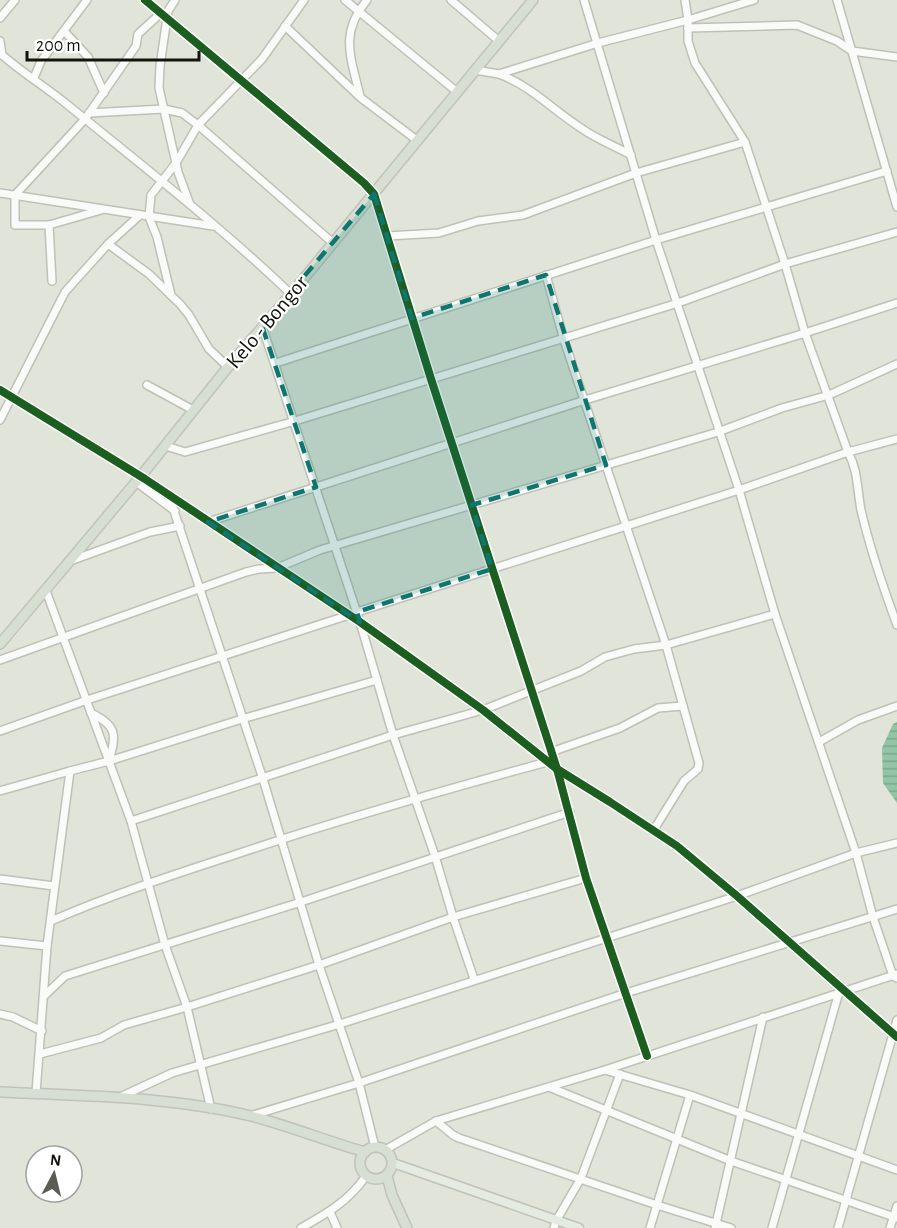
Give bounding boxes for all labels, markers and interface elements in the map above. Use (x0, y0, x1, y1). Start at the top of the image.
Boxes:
scale bar (27, 24, 200, 62)
text: 200 m (36, 37, 81, 55)
street label: Kelo - Bongor (222, 271, 312, 373)
north arrow (24, 1144, 84, 1204)
text: N (49, 1151, 62, 1169)

